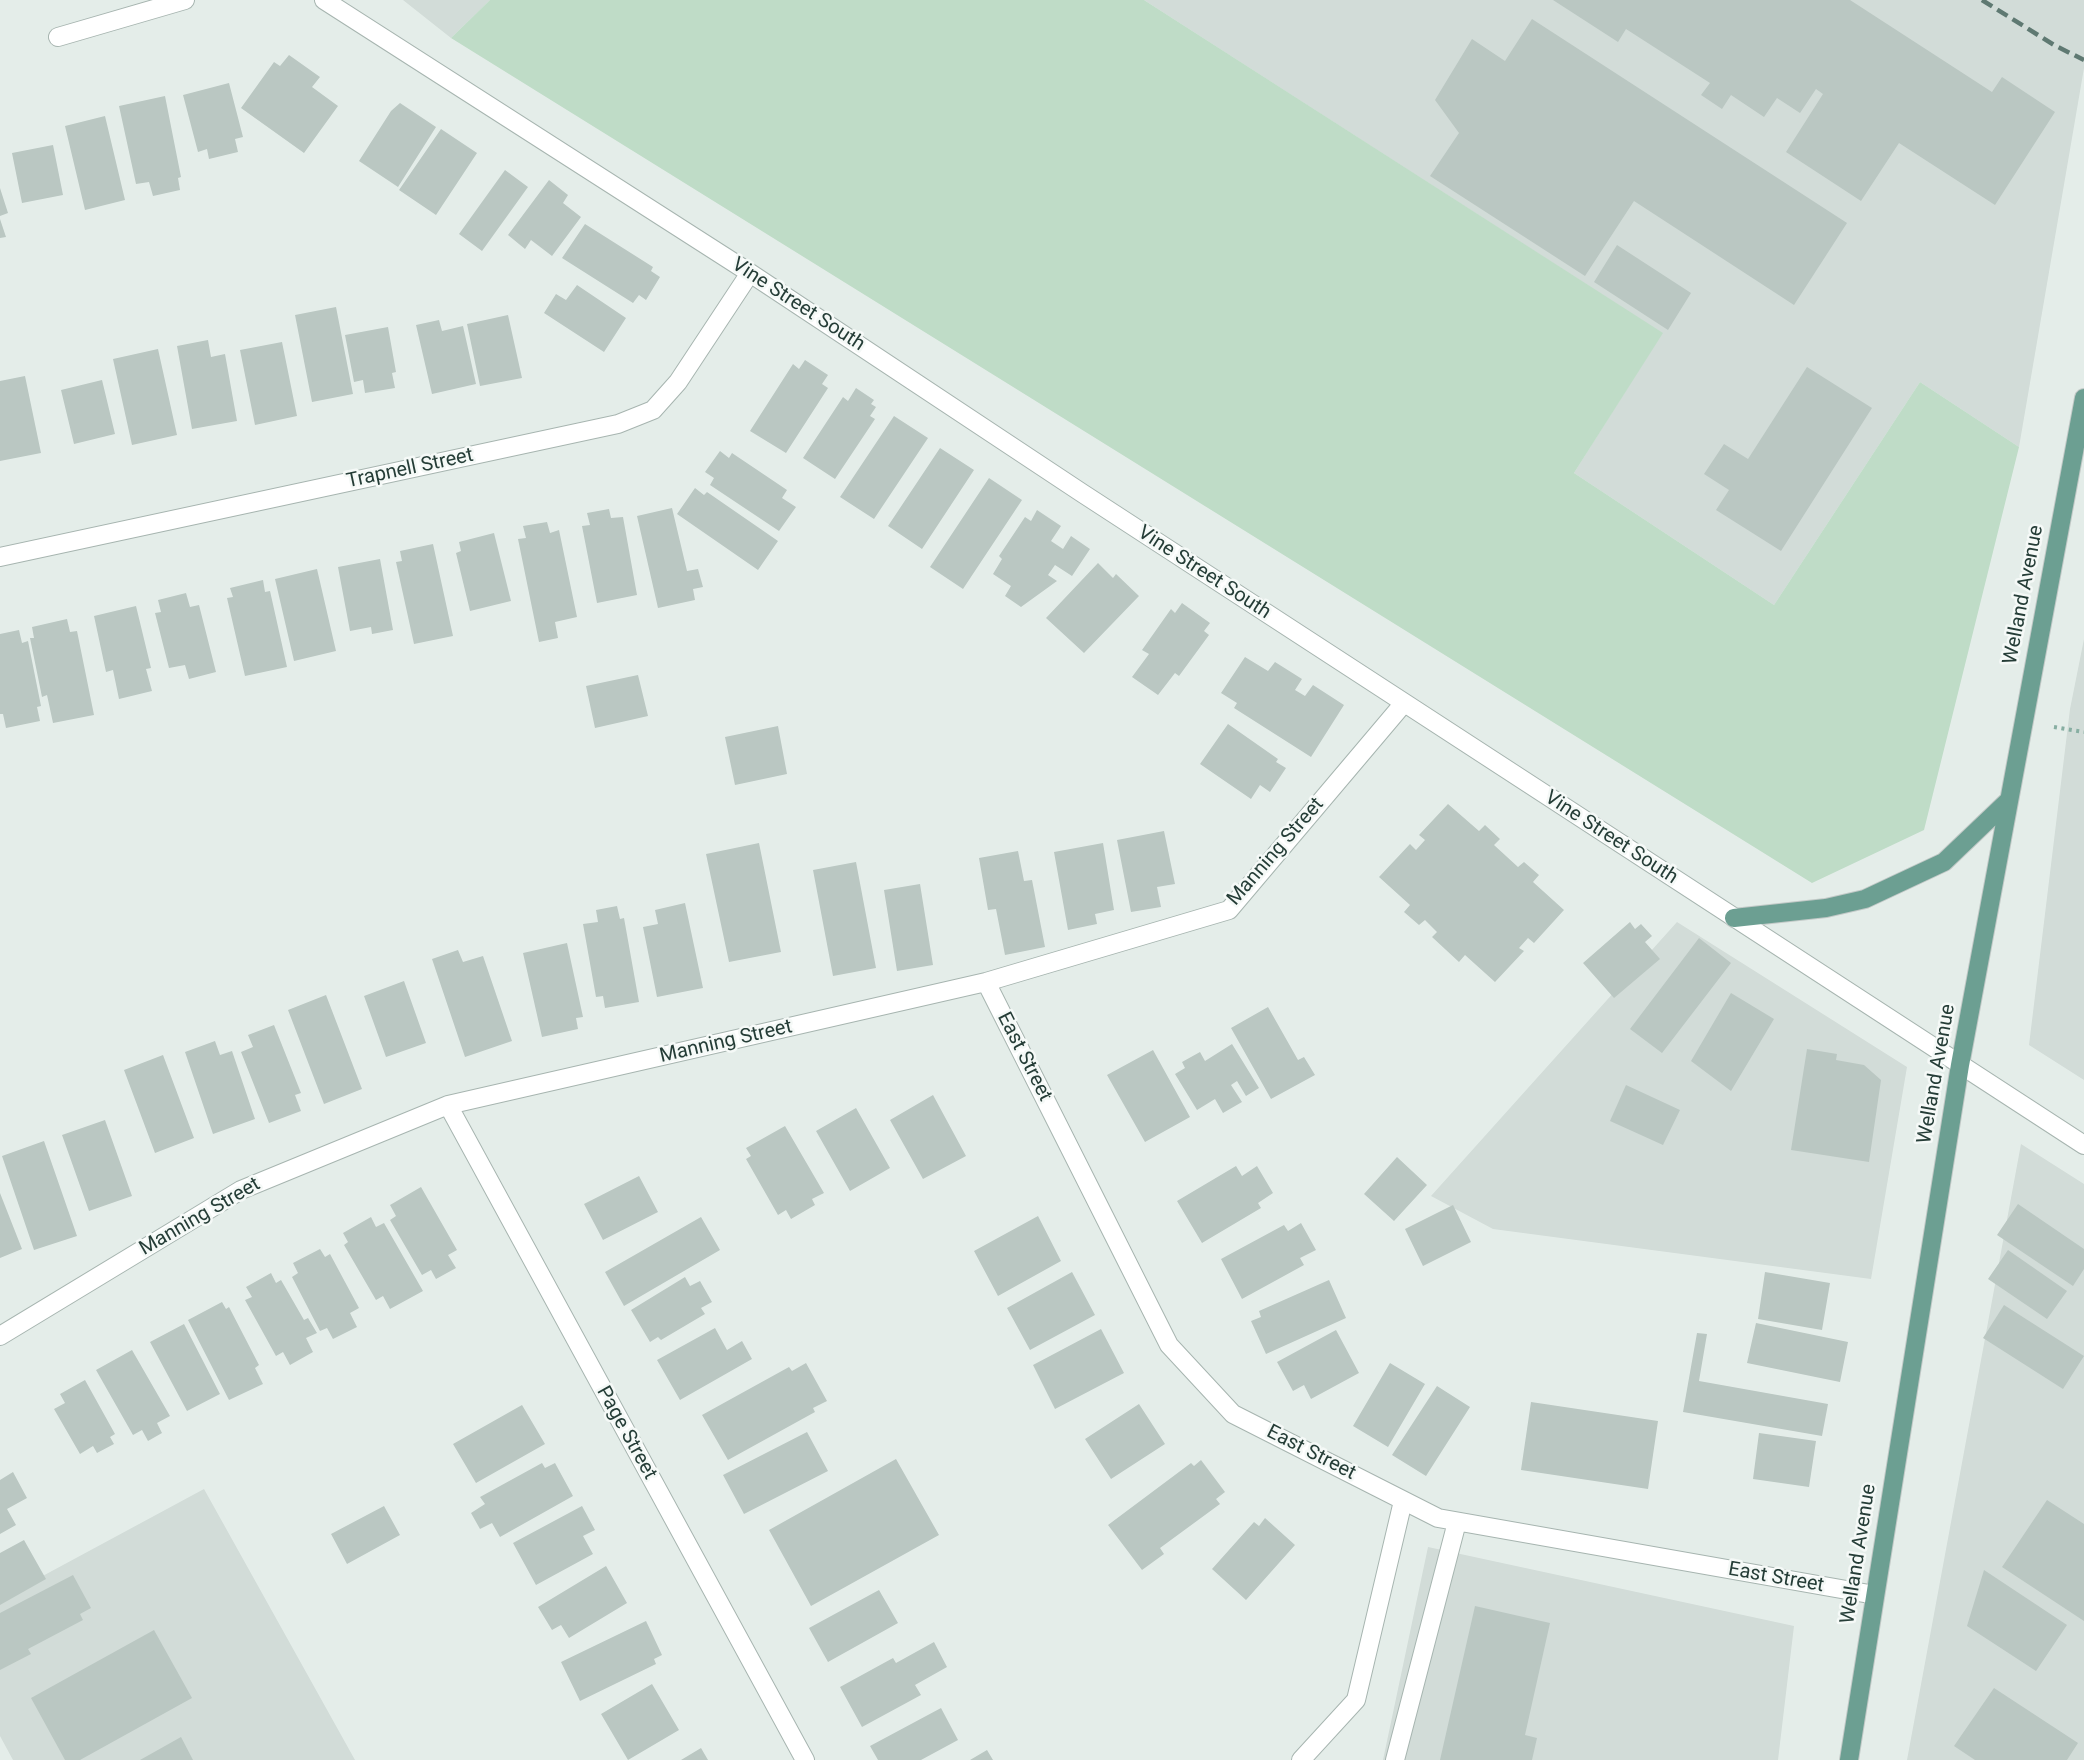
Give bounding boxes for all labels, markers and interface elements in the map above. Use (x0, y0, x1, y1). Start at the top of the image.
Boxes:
street label: Vine Street South (727, 253, 869, 357)
street label: Trapnell Street (345, 444, 475, 494)
street label: Vine Street South (1133, 521, 1275, 625)
street label: Welland Avenue (1999, 523, 2049, 667)
street label: Vine Street South (1540, 786, 1682, 890)
street label: Manning Street (1223, 793, 1329, 911)
street label: Welland Avenue (1913, 1002, 1961, 1146)
street label: East Street (991, 1008, 1057, 1106)
street label: Manning Street (657, 1015, 795, 1069)
street label: Manning Street (135, 1173, 265, 1261)
street label: Page Street (591, 1382, 661, 1484)
street label: East Street (1262, 1420, 1360, 1486)
street label: Welland Avenue (1836, 1482, 1882, 1626)
street label: East Street (1726, 1558, 1826, 1598)

